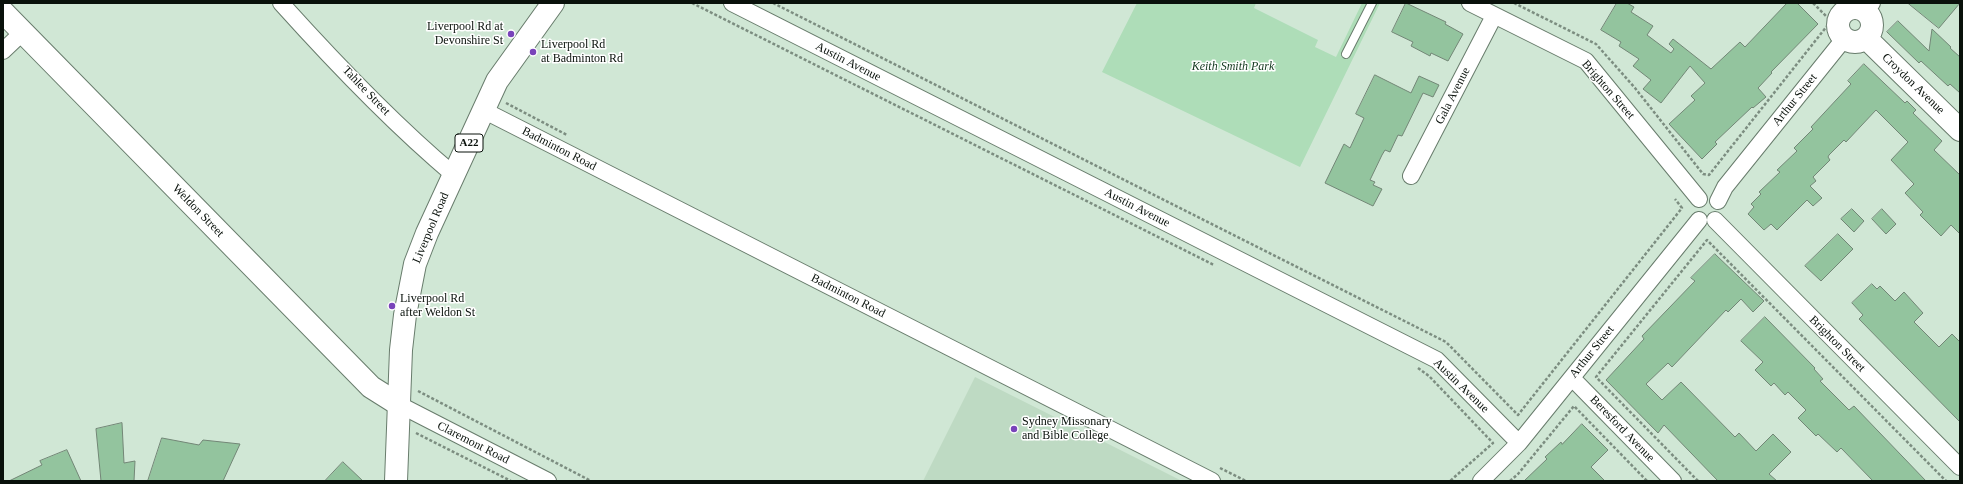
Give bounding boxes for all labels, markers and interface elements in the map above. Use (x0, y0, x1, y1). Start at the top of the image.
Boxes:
place label: Liverpool Rd at Devonshire St (427, 20, 503, 48)
marker: Liverpool Rd at Devonshire St (506, 29, 516, 39)
place label: Liverpool Rd at Badminton Rd (541, 38, 623, 66)
street label: Austin Avenue (813, 39, 883, 85)
marker: Liverpool Rd at Badminton Rd (528, 47, 538, 57)
street label: Croydon Avenue (1879, 51, 1947, 117)
street label: Brighton Street (1578, 57, 1638, 123)
park label: Keith Smith Park (1192, 60, 1274, 74)
street label: Tahlee Street (339, 63, 393, 119)
street label: Gala Avenue (1432, 65, 1474, 127)
street label: Arthur Street (1770, 71, 1820, 129)
street label: Badminton Road (519, 124, 599, 174)
road number: A22 (455, 134, 483, 152)
street label: Weldon Street (169, 182, 227, 240)
street label: Austin Avenue (1102, 185, 1172, 231)
street label: Liverpool Road (410, 190, 452, 266)
street label: Badminton Road (808, 271, 888, 321)
place label: Liverpool Rd after Weldon St (400, 292, 475, 320)
marker: Liverpool Rd after Weldon St (387, 301, 397, 311)
street label: Brighton Street (1806, 313, 1868, 375)
street label: Arthur Street (1567, 323, 1617, 381)
street label: Austin Avenue (1430, 356, 1492, 416)
street label: Beresford Avenue (1587, 393, 1657, 465)
place label: Sydney Missonary and Bible College (1022, 415, 1112, 443)
street label: Claremont Road (435, 419, 511, 467)
marker: Sydney Missonary and Bible College (1009, 424, 1019, 434)

